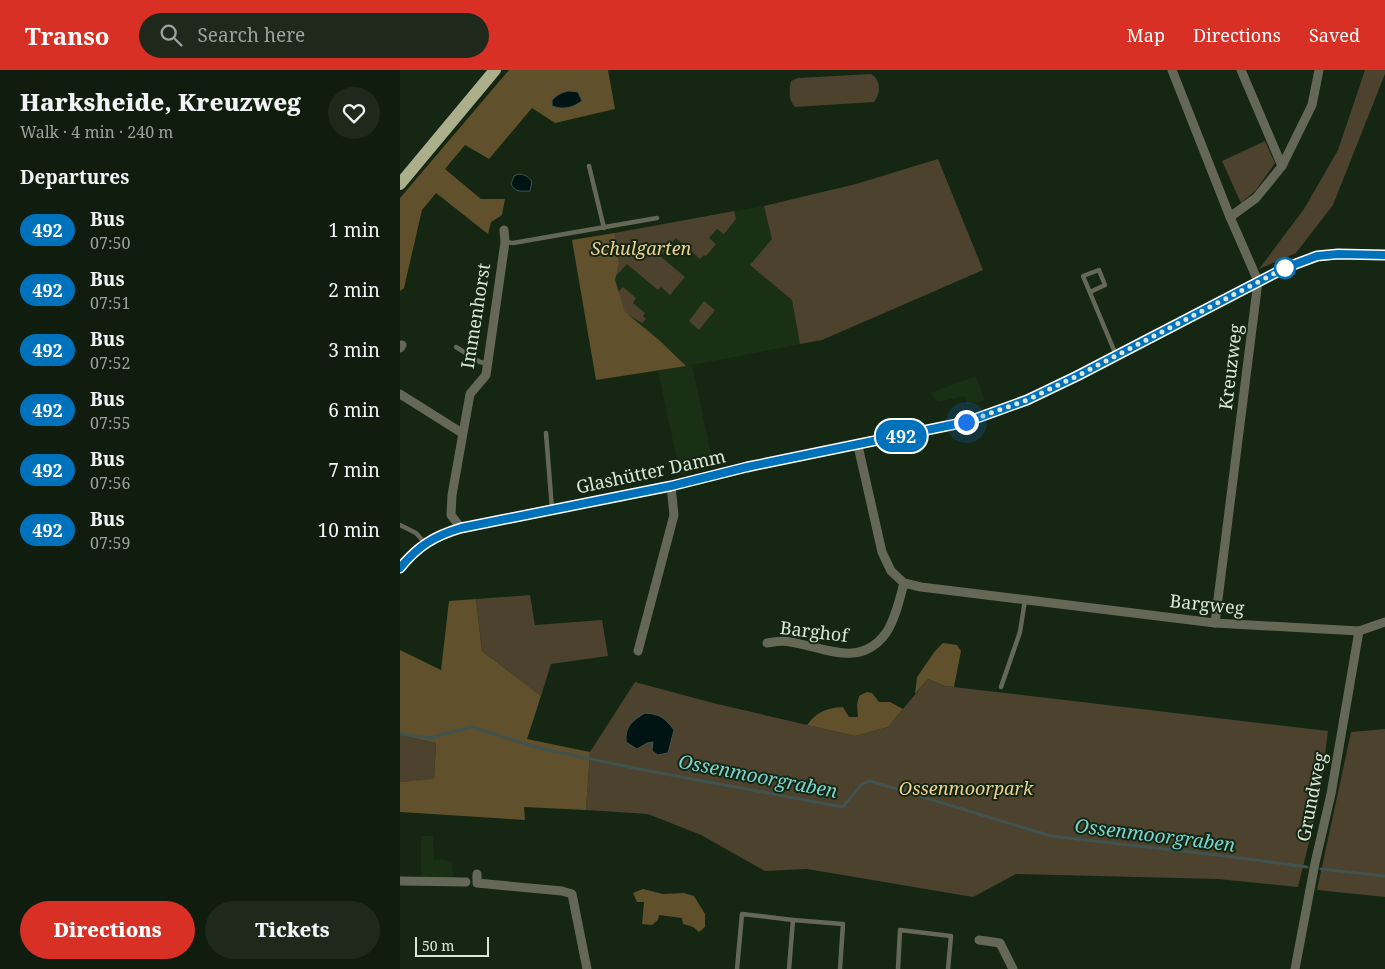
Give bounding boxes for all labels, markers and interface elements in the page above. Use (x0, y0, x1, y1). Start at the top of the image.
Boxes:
search box (139, 13, 489, 58)
text: Transo (25, 19, 109, 52)
icon: search (157, 21, 185, 49)
text: Search here (197, 22, 305, 48)
text: Map (1127, 23, 1165, 47)
text: Directions (1193, 23, 1281, 47)
text: Saved (1309, 23, 1360, 47)
text: Harksheide, Kreuzweg (20, 85, 301, 118)
button: heart (328, 87, 380, 139)
text: Walk · 4 min · 240 m (20, 121, 173, 143)
text: Departures (20, 164, 129, 190)
text: Bus (90, 206, 125, 232)
text: 1 min (328, 217, 380, 243)
text: 492 (32, 218, 63, 242)
text: 07:50 (90, 232, 130, 254)
park label: Schulgarten (591, 236, 692, 260)
unlabelled marker (1274, 257, 1296, 279)
street label: Immenhorst (455, 261, 495, 370)
text: Bus (90, 266, 125, 292)
text: 2 min (328, 277, 380, 303)
text: 492 (32, 278, 63, 302)
text: 07:51 (90, 292, 130, 314)
street label: Kreuzweg (1213, 322, 1247, 411)
text: Bus (90, 326, 125, 352)
text: 3 min (328, 337, 380, 363)
text: 492 (32, 338, 63, 362)
text: 07:52 (90, 352, 130, 374)
text: Bus (90, 386, 125, 412)
text: 6 min (328, 397, 380, 423)
text: 492 (32, 398, 63, 422)
your location (954, 410, 979, 435)
text: 07:55 (90, 412, 130, 434)
line badge: 492 (872, 420, 930, 452)
text: 492 (886, 424, 916, 448)
street label: Glashütter Damm (574, 443, 728, 499)
text: Bus (90, 446, 125, 472)
text: 7 min (328, 457, 380, 483)
text: 492 (32, 458, 63, 482)
text: 07:56 (90, 472, 130, 494)
text: Bus (90, 506, 125, 532)
text: 10 min (318, 517, 380, 543)
text: 492 (32, 518, 63, 542)
text: 07:59 (90, 532, 130, 554)
street label: Bargweg (1169, 588, 1246, 620)
street label: Barghof (779, 615, 851, 647)
water label: Ossenmoorgraben (676, 748, 840, 804)
street label: Grundweg (1291, 750, 1331, 843)
park label: Ossenmoorpark (899, 776, 1034, 800)
water label: Ossenmoorgraben (1073, 812, 1237, 858)
button: Directions (20, 901, 195, 959)
button: Tickets (205, 901, 380, 959)
scale bar (415, 934, 489, 957)
text: 50 m (422, 936, 455, 955)

